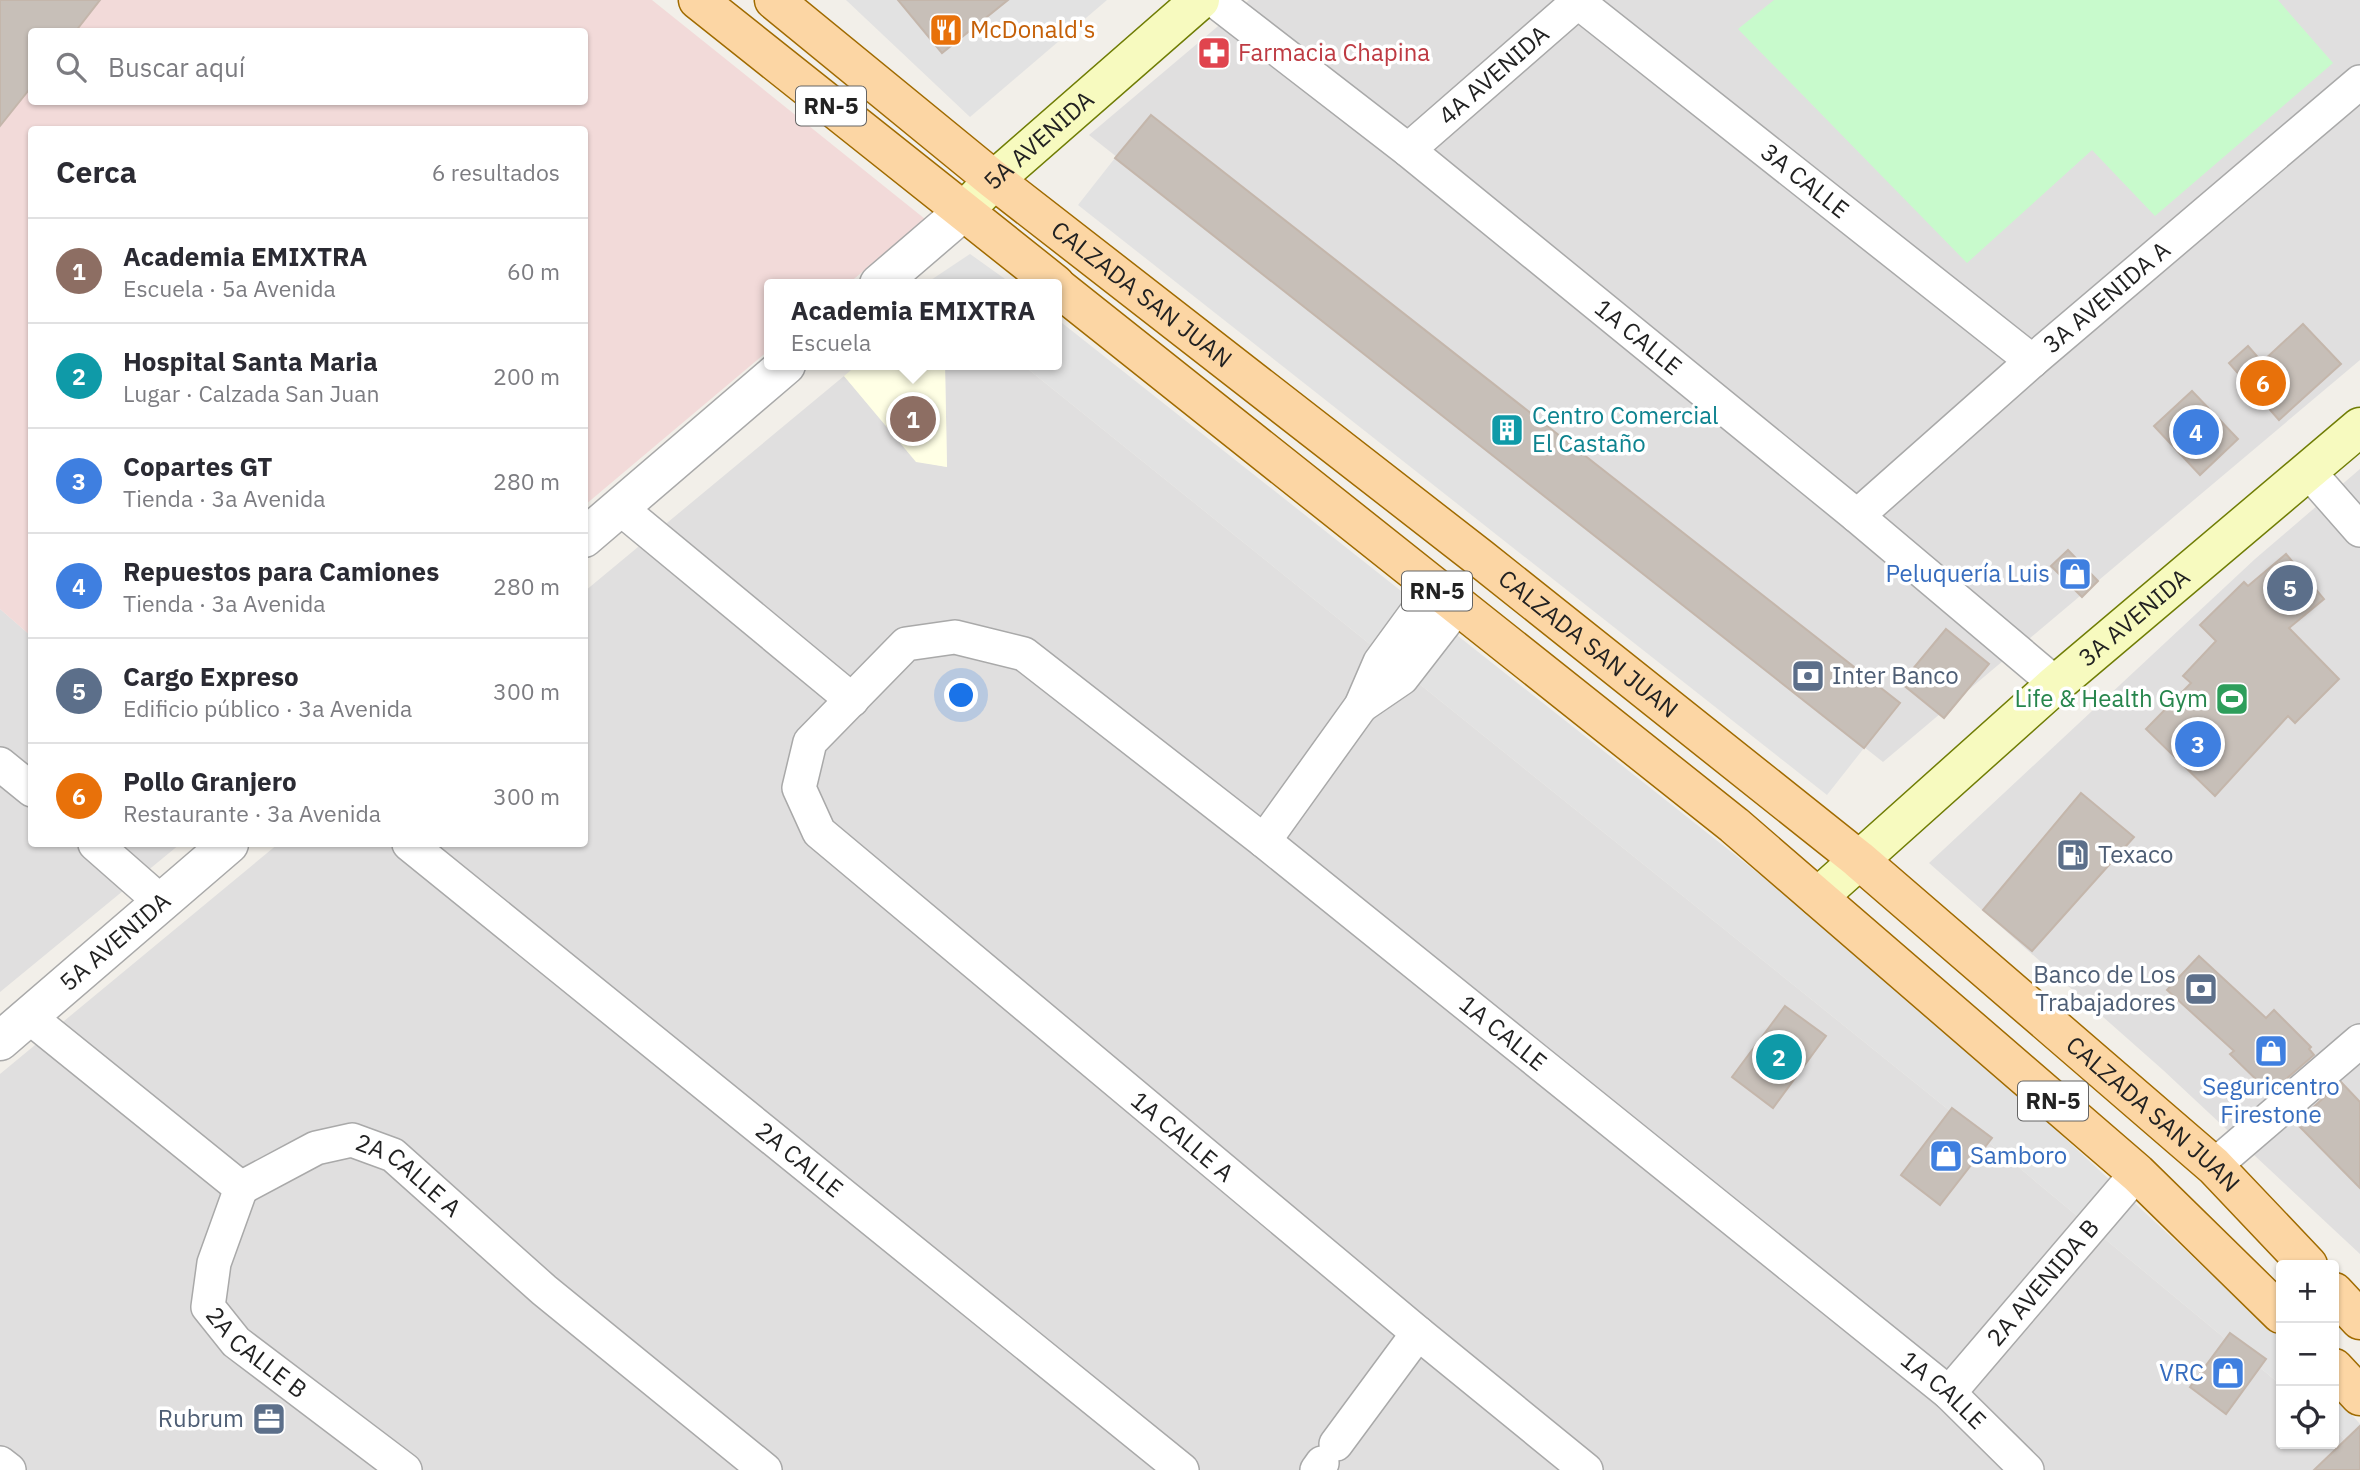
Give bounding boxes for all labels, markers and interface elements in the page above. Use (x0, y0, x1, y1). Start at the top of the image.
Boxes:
restaurant icon: McDonald's (927, 11, 965, 49)
place label: McDonald's (970, 13, 1096, 45)
street label: 4A AVENIDA (1431, 17, 1555, 131)
search box (28, 28, 588, 105)
pharmacy icon: Farmacia Chapina (1195, 34, 1233, 72)
place label: Farmacia Chapina (1238, 36, 1430, 68)
icon: search (52, 48, 90, 86)
text: Buscar aquí (108, 50, 245, 84)
street label: 5A AVENIDA (976, 83, 1100, 196)
road number: RN-5 (796, 86, 866, 125)
street label: 3A CALLE (1755, 136, 1856, 225)
text: Cerca (56, 152, 137, 191)
text: 6 resultados (432, 157, 560, 187)
street label: CALZADA SAN JUAN (1045, 213, 1239, 374)
street label: 3A AVENIDA A (2036, 233, 2176, 360)
text: Academia EMIXTRA (123, 239, 367, 273)
text: 1 (72, 256, 86, 286)
text: 60 m (507, 256, 560, 286)
text: Escuela · 5a Avenida (123, 273, 336, 303)
popup (764, 279, 1062, 370)
street label: 1A CALLE (1588, 292, 1689, 382)
text: Academia EMIXTRA (791, 293, 1035, 327)
text: Escuela (791, 327, 871, 357)
text: Hospital Santa Maria (123, 344, 378, 378)
pin: 6 (2240, 357, 2286, 409)
text: 2 (72, 361, 86, 391)
text: 200 m (493, 361, 560, 391)
text: Lugar · Calzada San Juan (123, 378, 380, 408)
pin: 1 (890, 393, 936, 445)
place label: Centro Comercial El Castaño (1532, 399, 1719, 459)
pin: 4 (2173, 406, 2219, 458)
building icon: Centro Comercial El Castaño (1488, 411, 1526, 449)
text: Copartes GT (123, 449, 272, 483)
text: 3 (72, 466, 86, 496)
text: 280 m (493, 466, 560, 496)
text: Tienda · 3a Avenida (123, 483, 326, 513)
text: Repuestos para Camiones (123, 554, 439, 588)
shop icon: Peluquería Luis (2056, 555, 2094, 593)
place label: Peluquería Luis (1885, 557, 2050, 589)
street label: 3A AVENIDA (2071, 561, 2196, 673)
street label: CALZADA SAN JUAN (1492, 562, 1685, 725)
pin: 5 (2267, 562, 2313, 614)
text: 4 (72, 571, 86, 601)
text: 280 m (493, 571, 560, 601)
road number: RN-5 (1402, 572, 1472, 610)
text: Tienda · 3a Avenida (123, 588, 326, 618)
bank icon: Inter Banco (1789, 657, 1827, 695)
text: Cargo Expreso (123, 659, 299, 693)
place label: Inter Banco (1832, 659, 1959, 691)
text: 5 (72, 676, 86, 706)
text: 300 m (493, 676, 560, 706)
your location (944, 678, 978, 712)
sports icon: Life & Health Gym (2213, 680, 2251, 718)
place label: Life & Health Gym (2014, 682, 2208, 714)
text: Edificio público · 3a Avenida (123, 693, 412, 723)
pin: 3 (2175, 718, 2221, 770)
text: Pollo Granjero (123, 764, 297, 798)
text: 6 (72, 781, 86, 811)
text: 300 m (493, 781, 560, 811)
text: Restaurante · 3a Avenida (123, 798, 381, 828)
fuel station icon: Texaco (2054, 836, 2092, 874)
place label: Texaco (2098, 838, 2173, 870)
street label: 5A AVENIDA (52, 885, 177, 998)
place label: Banco de Los Trabajadores (2033, 958, 2176, 1018)
bank icon: Banco de Los Trabajadores (2182, 970, 2220, 1008)
street label: 1A CALLE (1453, 988, 1554, 1078)
street label: CALZADA SAN JUAN (2060, 1029, 2247, 1198)
pin: 2 (1756, 1031, 1802, 1083)
shop icon: Seguricentro Firestone (2252, 1032, 2290, 1070)
place label: Seguricentro Firestone (2202, 1070, 2340, 1130)
road number: RN-5 (2018, 1082, 2088, 1120)
street label: 1A CALLE A (1125, 1084, 1241, 1189)
street label: 2A CALLE (749, 1114, 850, 1204)
street label: 2A CALLE A (351, 1126, 468, 1223)
shop icon: Samboro (1927, 1137, 1965, 1175)
place label: Samboro (1970, 1139, 2067, 1171)
street label: 2A AVENIDA B (1979, 1212, 2106, 1352)
map controls (2276, 1260, 2339, 1449)
button: + (2276, 1260, 2339, 1323)
street label: 2A CALLE B (199, 1300, 314, 1405)
button: − (2276, 1323, 2339, 1386)
street label: 1A CALLE (1894, 1343, 1994, 1436)
shop icon: VRC (2209, 1354, 2247, 1392)
place label: VRC (2159, 1356, 2204, 1388)
button: locate (2276, 1386, 2339, 1449)
office icon: Rubrum (250, 1400, 288, 1438)
place label: Rubrum (158, 1402, 244, 1434)

